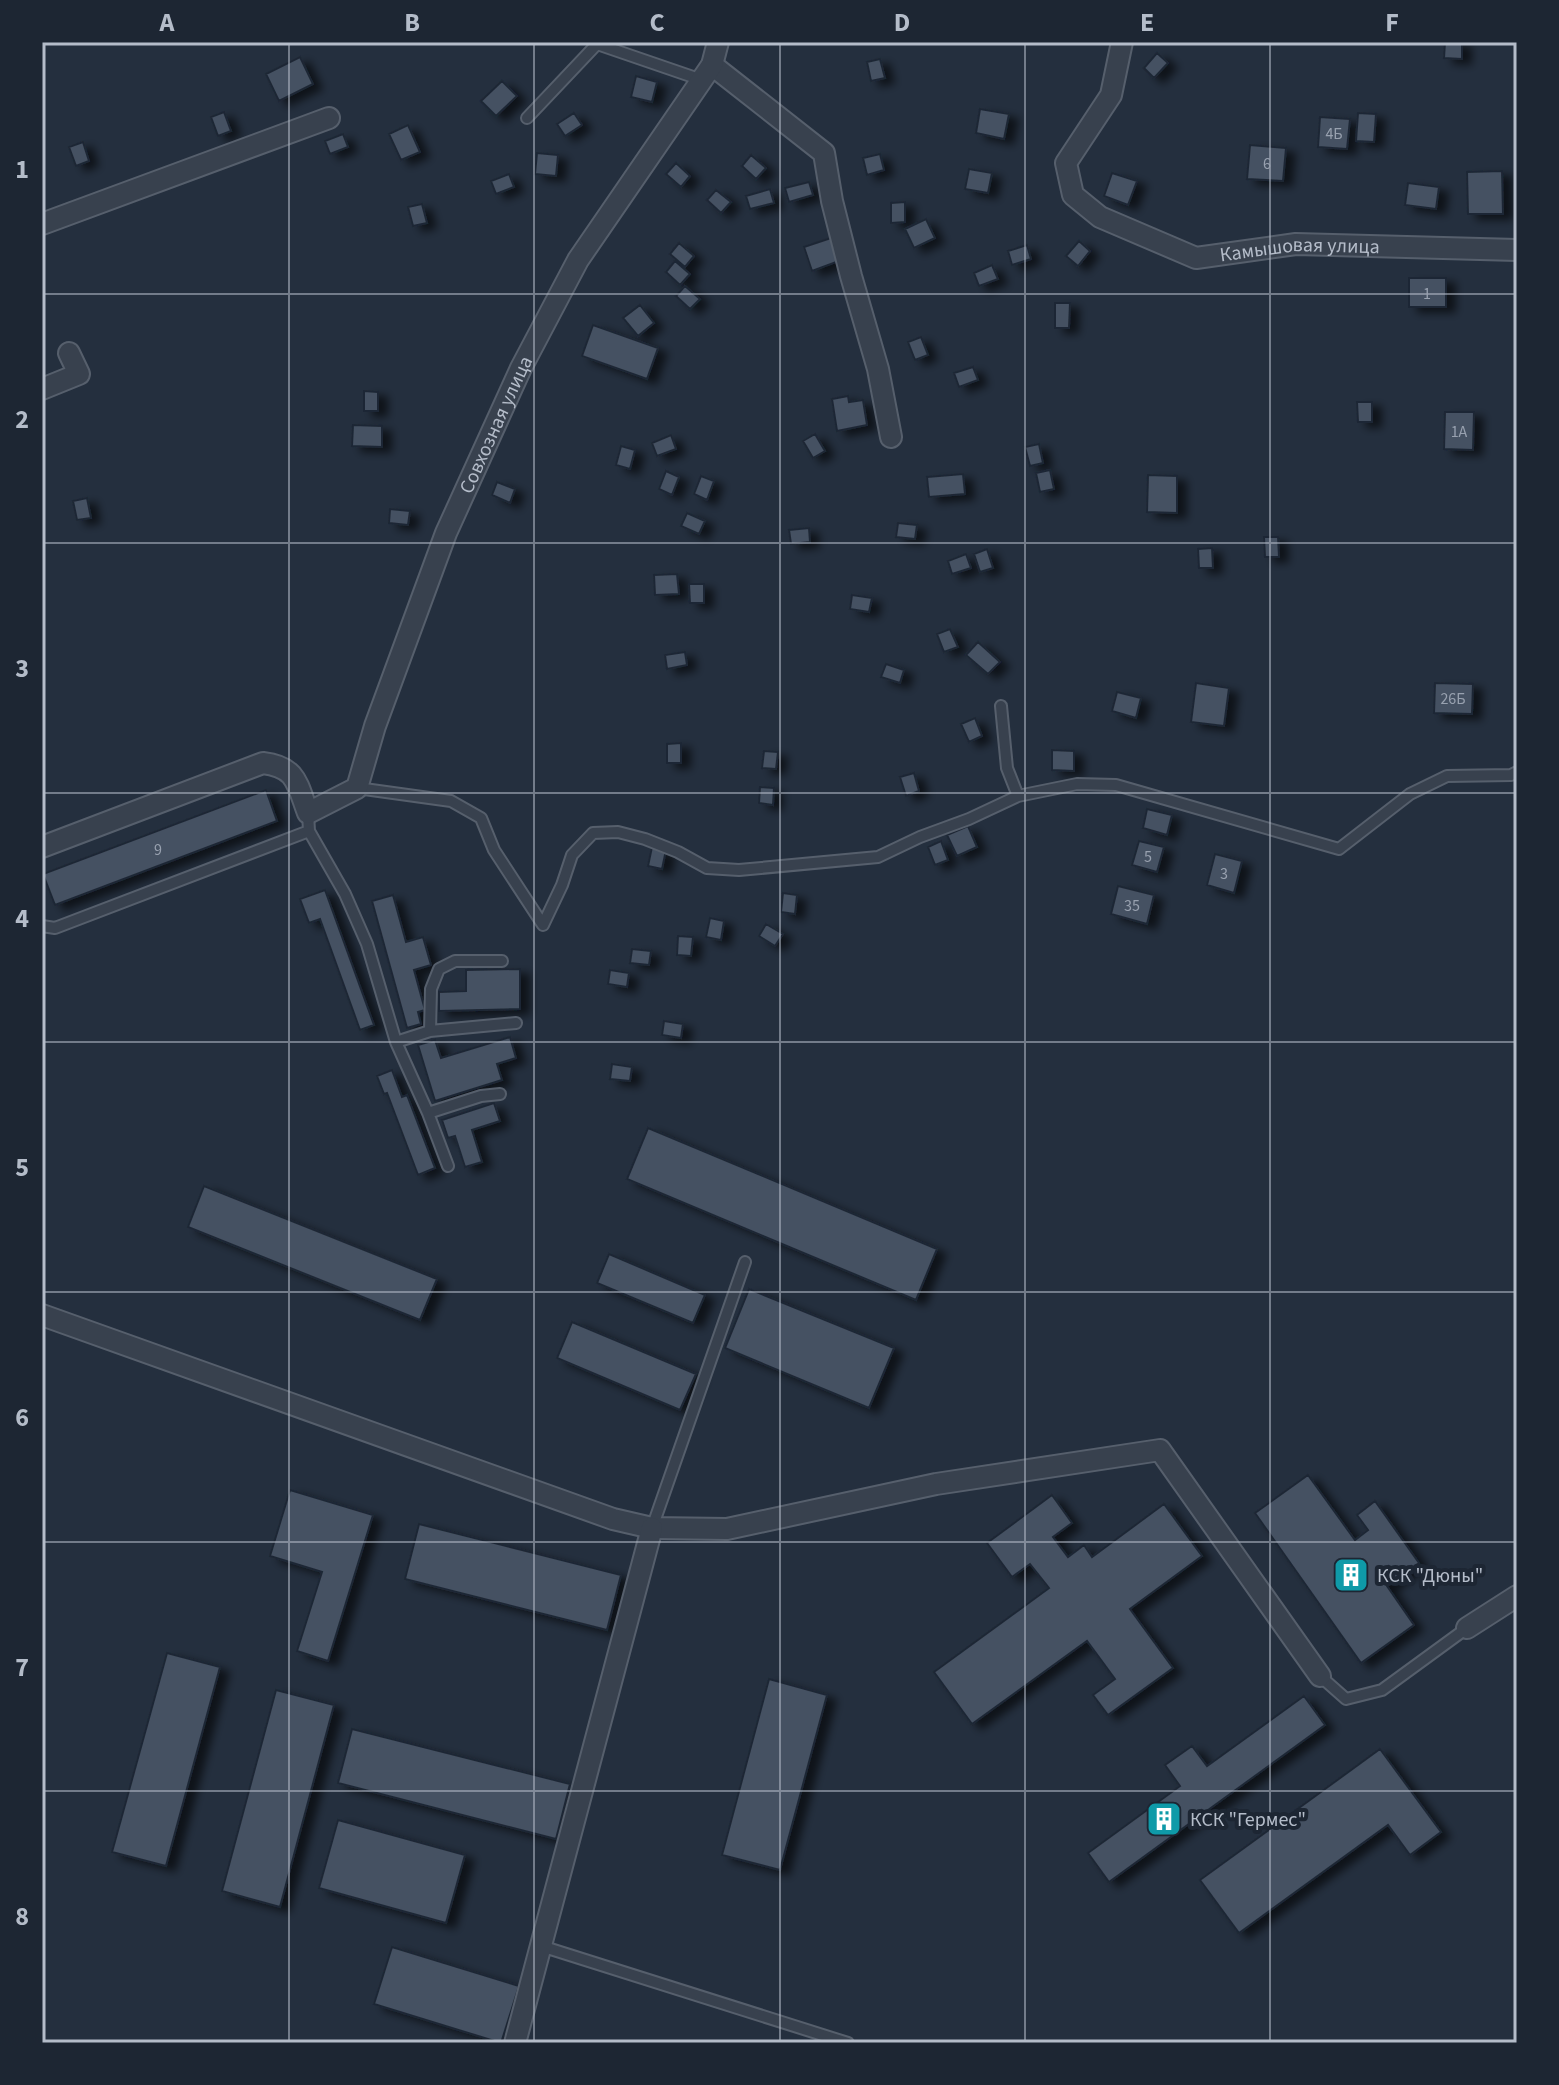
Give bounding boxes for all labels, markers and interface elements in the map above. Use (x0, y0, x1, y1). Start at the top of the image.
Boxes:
text: A (159, 4, 176, 41)
text: B (404, 4, 420, 41)
text: C (649, 4, 665, 41)
text: D (894, 4, 910, 41)
text: E (1140, 4, 1154, 41)
text: F (1385, 4, 1399, 41)
house number: 4Б (1325, 123, 1343, 145)
text: 1 (15, 151, 29, 188)
house number: 6 (1263, 153, 1271, 175)
street label: Камышовая улица (1218, 231, 1380, 270)
house number: 1 (1423, 283, 1431, 305)
street label: Совхозная улица (453, 351, 540, 498)
text: 2 (15, 401, 29, 438)
house number: 1А (1451, 421, 1468, 443)
text: 3 (15, 650, 29, 687)
house number: 26Б (1440, 688, 1466, 710)
house number: 9 (154, 839, 162, 861)
house number: 5 (1144, 846, 1152, 868)
house number: 3 (1220, 863, 1228, 885)
house number: 35 (1124, 895, 1140, 917)
text: 4 (15, 900, 29, 937)
text: 5 (15, 1149, 29, 1186)
text: 6 (15, 1399, 29, 1436)
building icon: КСК "Дюны" (1332, 1556, 1370, 1594)
place label: КСК "Дюны" (1377, 1562, 1483, 1590)
text: 7 (15, 1649, 29, 1686)
building icon: КСК "Гермес" (1145, 1800, 1183, 1838)
place label: КСК "Гермес" (1190, 1806, 1306, 1834)
text: 8 (15, 1898, 29, 1935)

